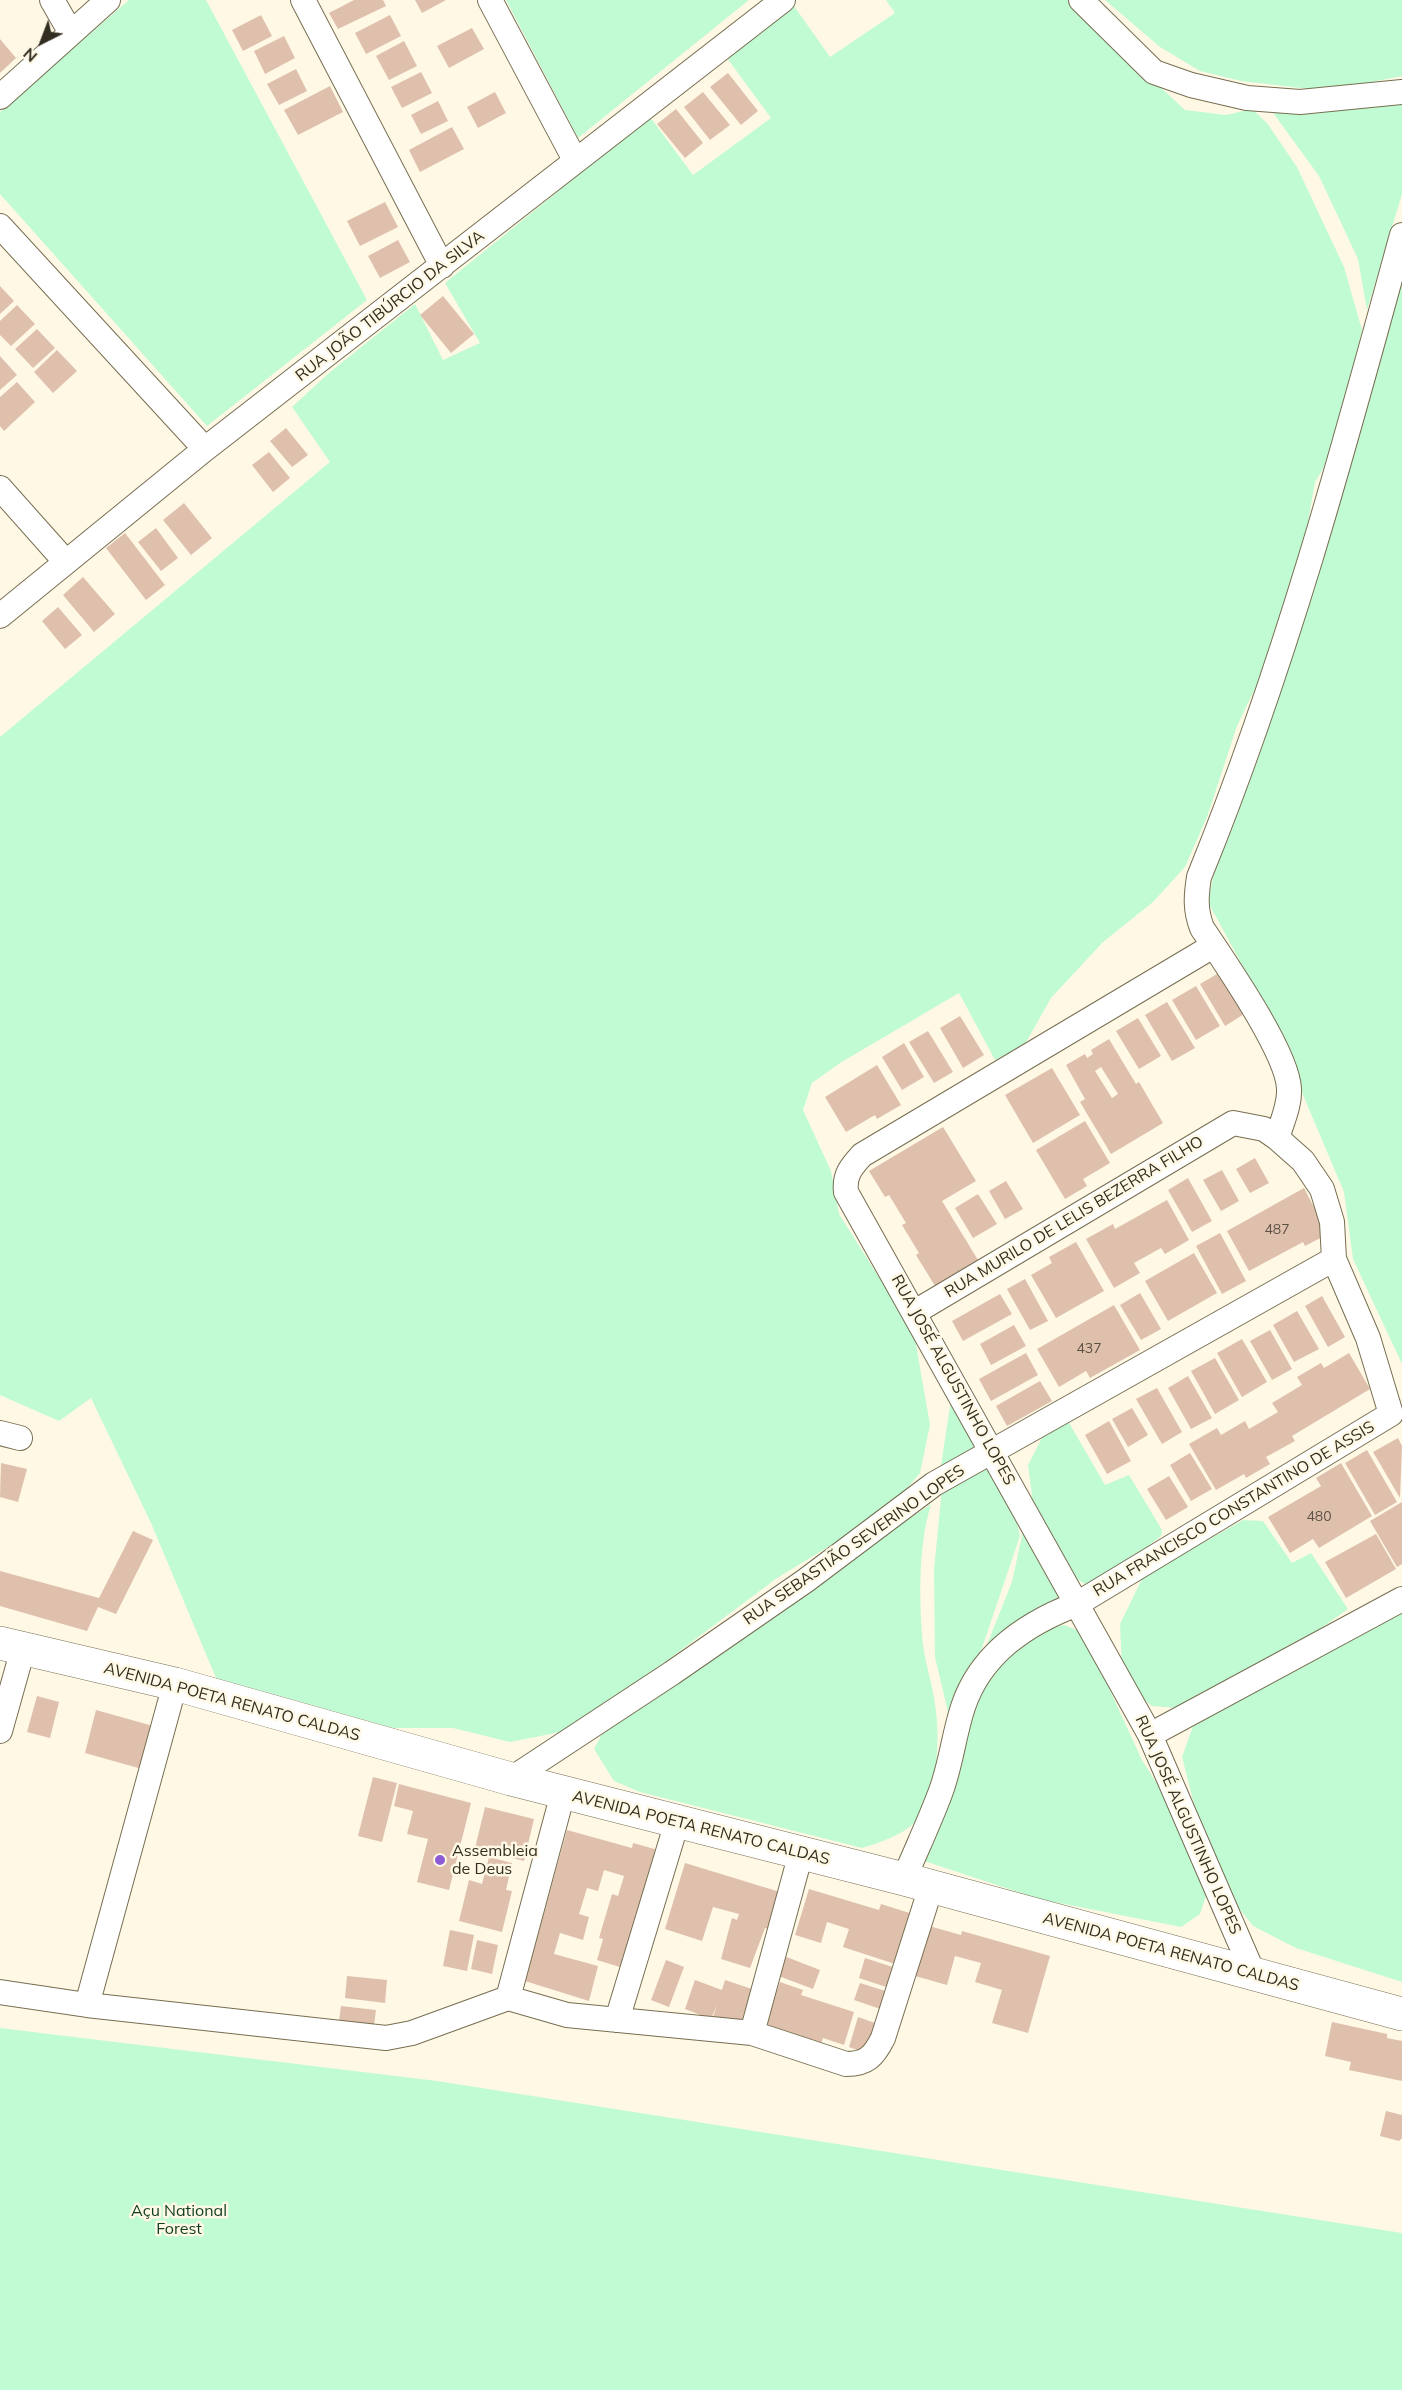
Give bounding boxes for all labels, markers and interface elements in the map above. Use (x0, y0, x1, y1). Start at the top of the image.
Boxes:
north arrow (12, 12, 72, 72)
text: N (19, 44, 41, 67)
street label: RUA JOÃO TIBÚRCIO DA SILVA (292, 226, 488, 386)
street label: RUA MURILO DE LELIS BEZERRA FILHO (941, 1132, 1207, 1302)
house number: 487 (1264, 1222, 1290, 1238)
street label: RUA JOSÉ ALGUSTINHO LOPES (887, 1272, 1019, 1488)
house number: 437 (1076, 1341, 1102, 1357)
street label: RUA FRANCISCO CONSTANTINO DE ASSIS (1090, 1417, 1378, 1601)
street label: RUA SEBASTIÃO SEVERINO LOPES (740, 1461, 968, 1629)
house number: 480 (1306, 1509, 1332, 1525)
street label: AVENIDA POETA RENATO CALDAS (102, 1659, 362, 1745)
street label: RUA JOSÉ ALGUSTINHO LOPES (1131, 1713, 1245, 1937)
street label: AVENIDA POETA RENATO CALDAS (570, 1787, 832, 1869)
place label: Assembleia de Deus (452, 1841, 538, 1879)
marker: Assembleia de Deus (433, 1853, 447, 1867)
street label: AVENIDA POETA RENATO CALDAS (1041, 1909, 1301, 1995)
park label: Açu National Forest (131, 2201, 227, 2239)

